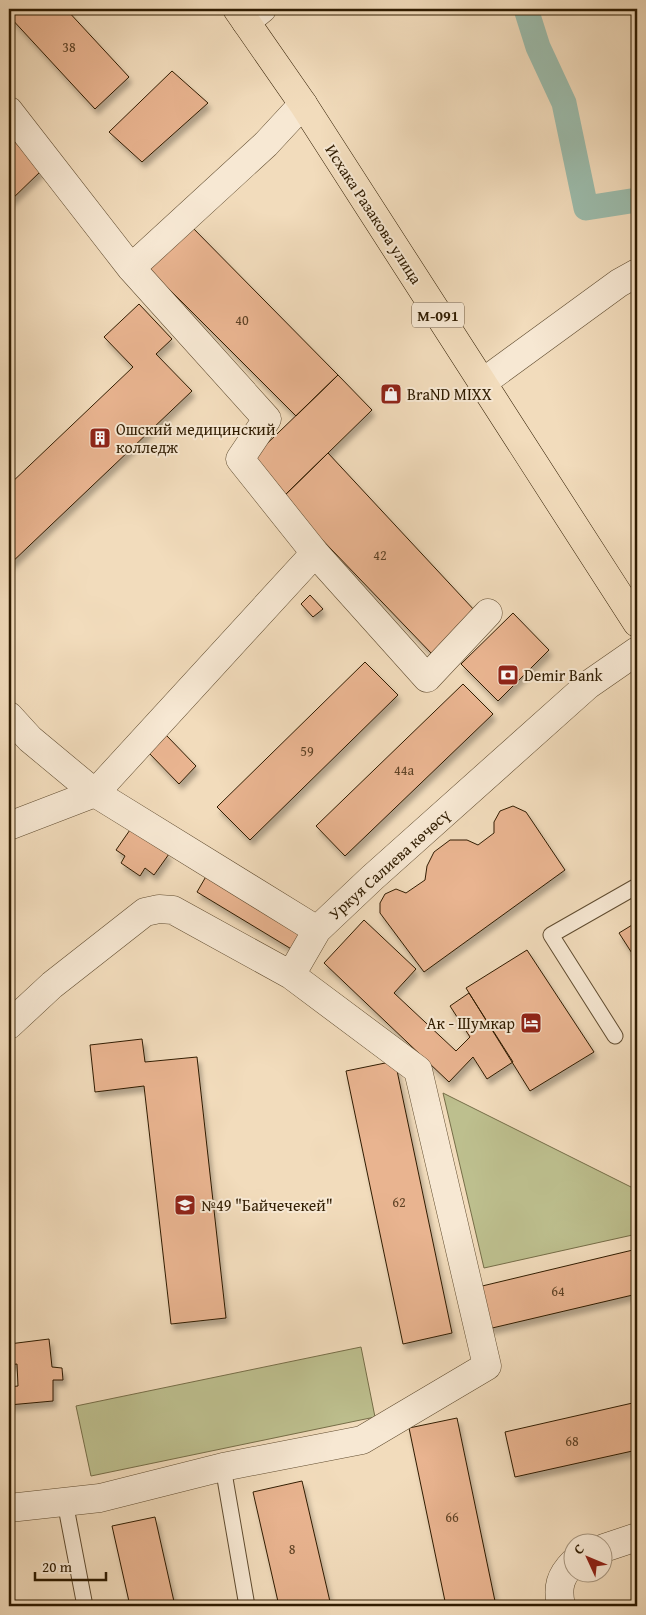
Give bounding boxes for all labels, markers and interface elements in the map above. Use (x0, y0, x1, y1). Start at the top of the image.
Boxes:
house number: 38 (62, 37, 76, 57)
street label: Исхака Разакова улица (320, 139, 429, 289)
road number: М-091 (412, 302, 464, 328)
house number: 40 (235, 310, 249, 330)
shop icon: BraND MIXX (379, 382, 403, 406)
place label: BraND MIXX (407, 382, 492, 406)
place label: Ошский медицинский колледж (116, 417, 276, 459)
building icon: Ошский медицинский колледж (88, 426, 112, 450)
house number: 42 (373, 545, 387, 565)
bank icon: Demir Bank (496, 663, 520, 687)
place label: Demir Bank (524, 663, 604, 687)
house number: 59 (300, 741, 314, 761)
house number: 44a (394, 760, 414, 780)
street label: Уркуя Салиева көчөсү (323, 802, 456, 925)
place label: Ак - Шумкар (427, 1011, 515, 1035)
hotel icon: Ак - Шумкар (519, 1011, 543, 1035)
house number: 62 (392, 1192, 406, 1212)
school or university icon: №49 "Байчечекей" (173, 1193, 197, 1217)
place label: №49 "Байчечекей" (201, 1193, 333, 1217)
house number: 64 (551, 1281, 565, 1301)
house number: 68 (565, 1431, 579, 1451)
house number: 66 (445, 1507, 459, 1527)
north arrow (564, 1532, 614, 1582)
house number: 8 (289, 1539, 296, 1559)
text: С (569, 1539, 589, 1559)
scale bar (35, 1550, 106, 1582)
text: 20 m (42, 1556, 73, 1577)

